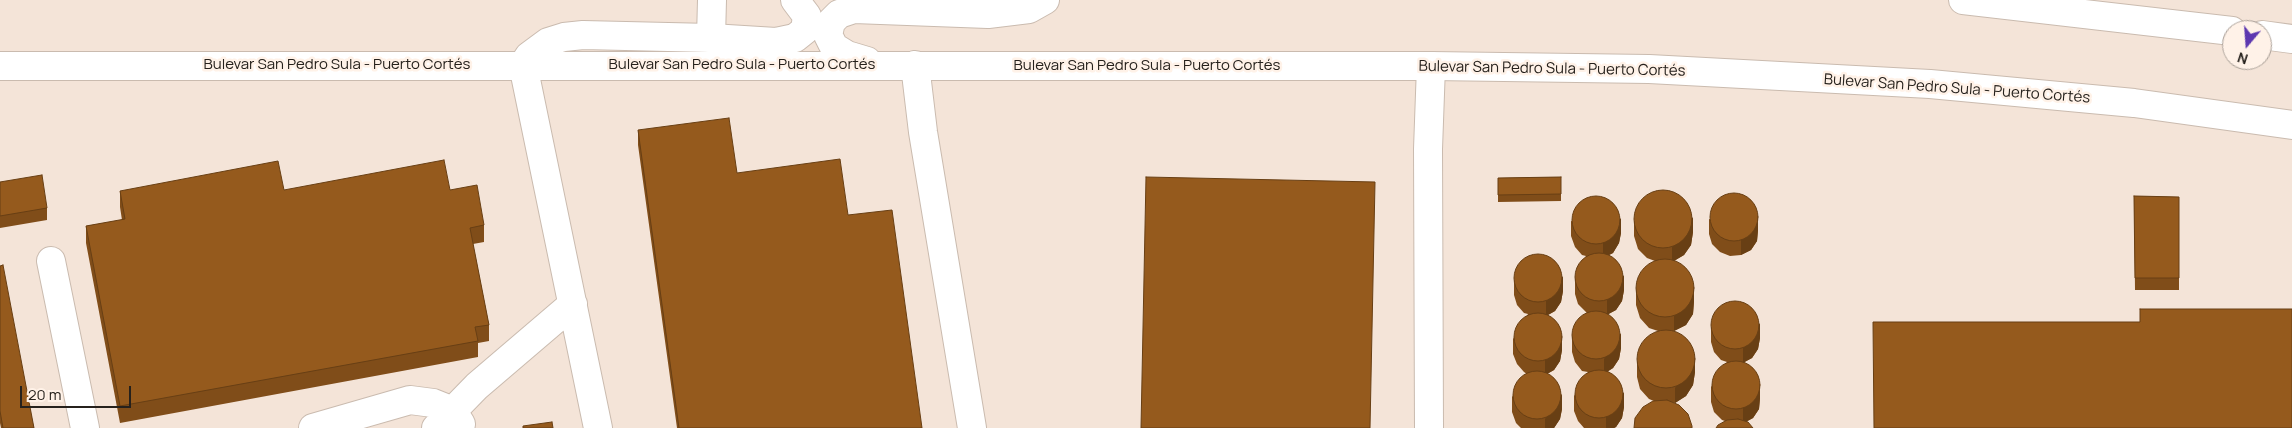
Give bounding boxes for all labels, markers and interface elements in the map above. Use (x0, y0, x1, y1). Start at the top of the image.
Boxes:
north arrow (2222, 20, 2272, 70)
text: N (2235, 48, 2250, 69)
street label: Bulevar San Pedro Sula - Puerto Cortés (204, 56, 470, 74)
street label: Bulevar San Pedro Sula - Puerto Cortés (609, 56, 875, 74)
street label: Bulevar San Pedro Sula - Puerto Cortés (1014, 57, 1280, 75)
street label: Bulevar San Pedro Sula - Puerto Cortés (1418, 58, 1686, 80)
street label: Bulevar San Pedro Sula - Puerto Cortés (1823, 71, 2091, 107)
scale bar (22, 376, 134, 408)
text: 20 m (28, 384, 61, 405)

